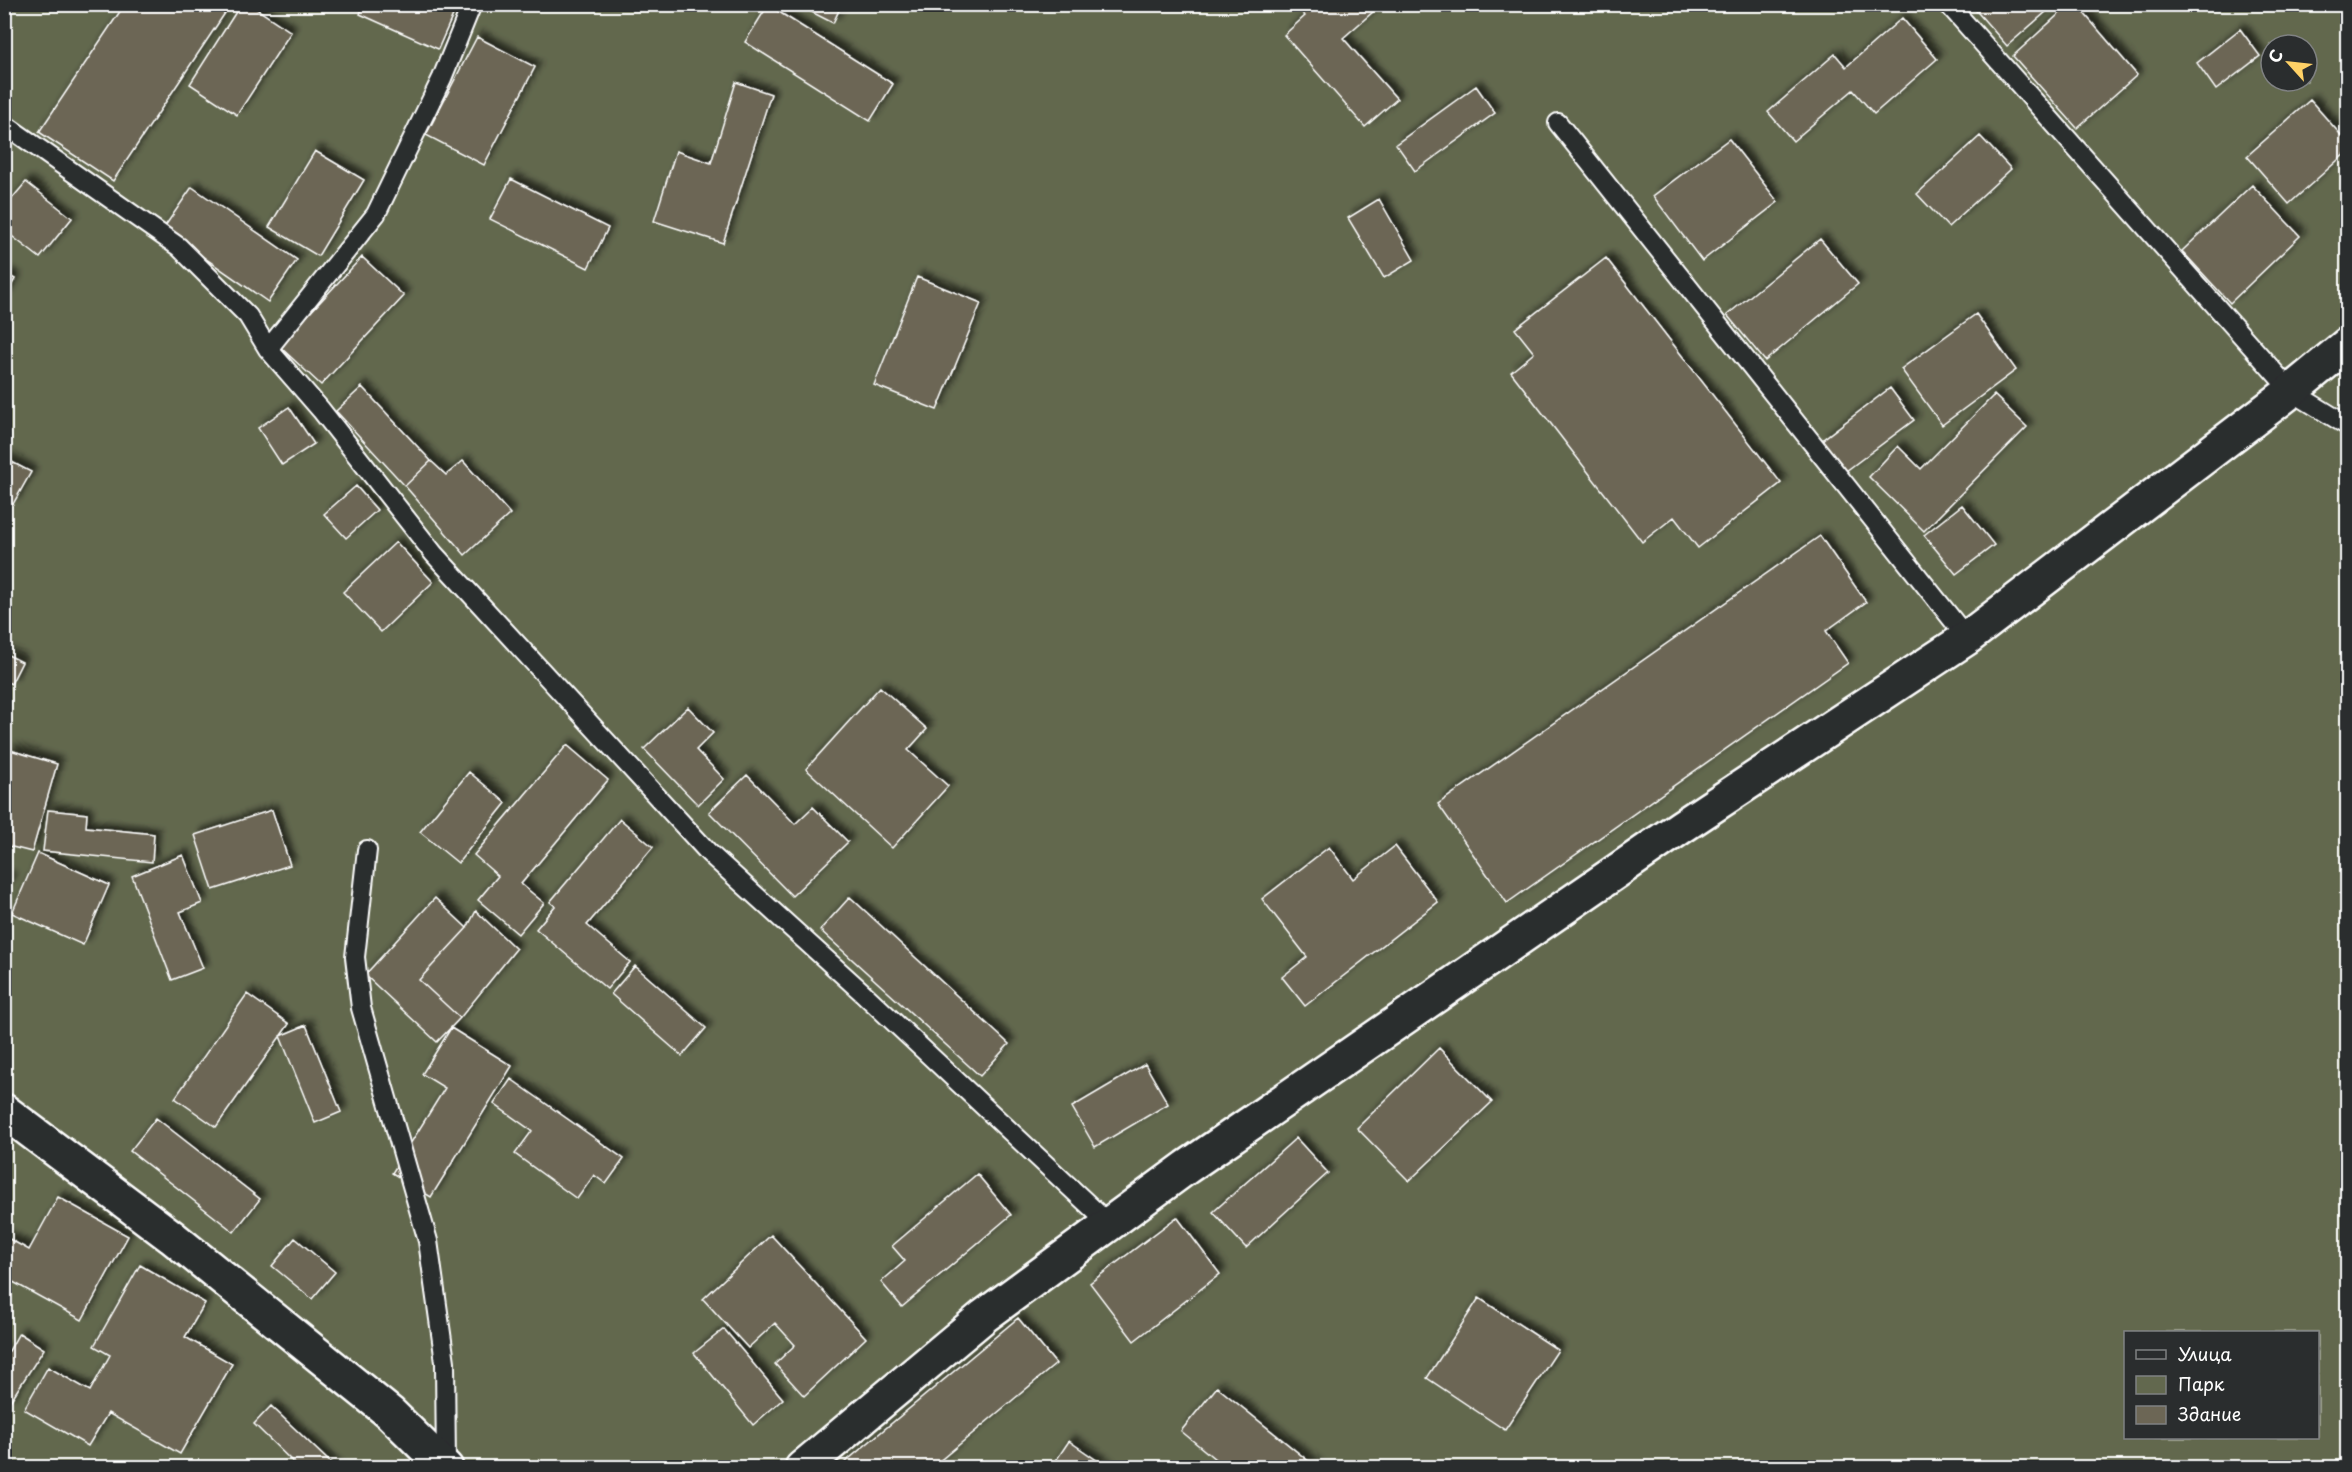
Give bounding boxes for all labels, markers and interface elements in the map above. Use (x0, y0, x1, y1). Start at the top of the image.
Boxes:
north arrow (2259, 33, 2319, 93)
text: С (2261, 45, 2288, 67)
legend (2124, 1331, 2319, 1439)
text: Улица (2178, 1340, 2232, 1367)
text: Парк (2178, 1370, 2225, 1397)
text: Здание (2178, 1400, 2241, 1427)

